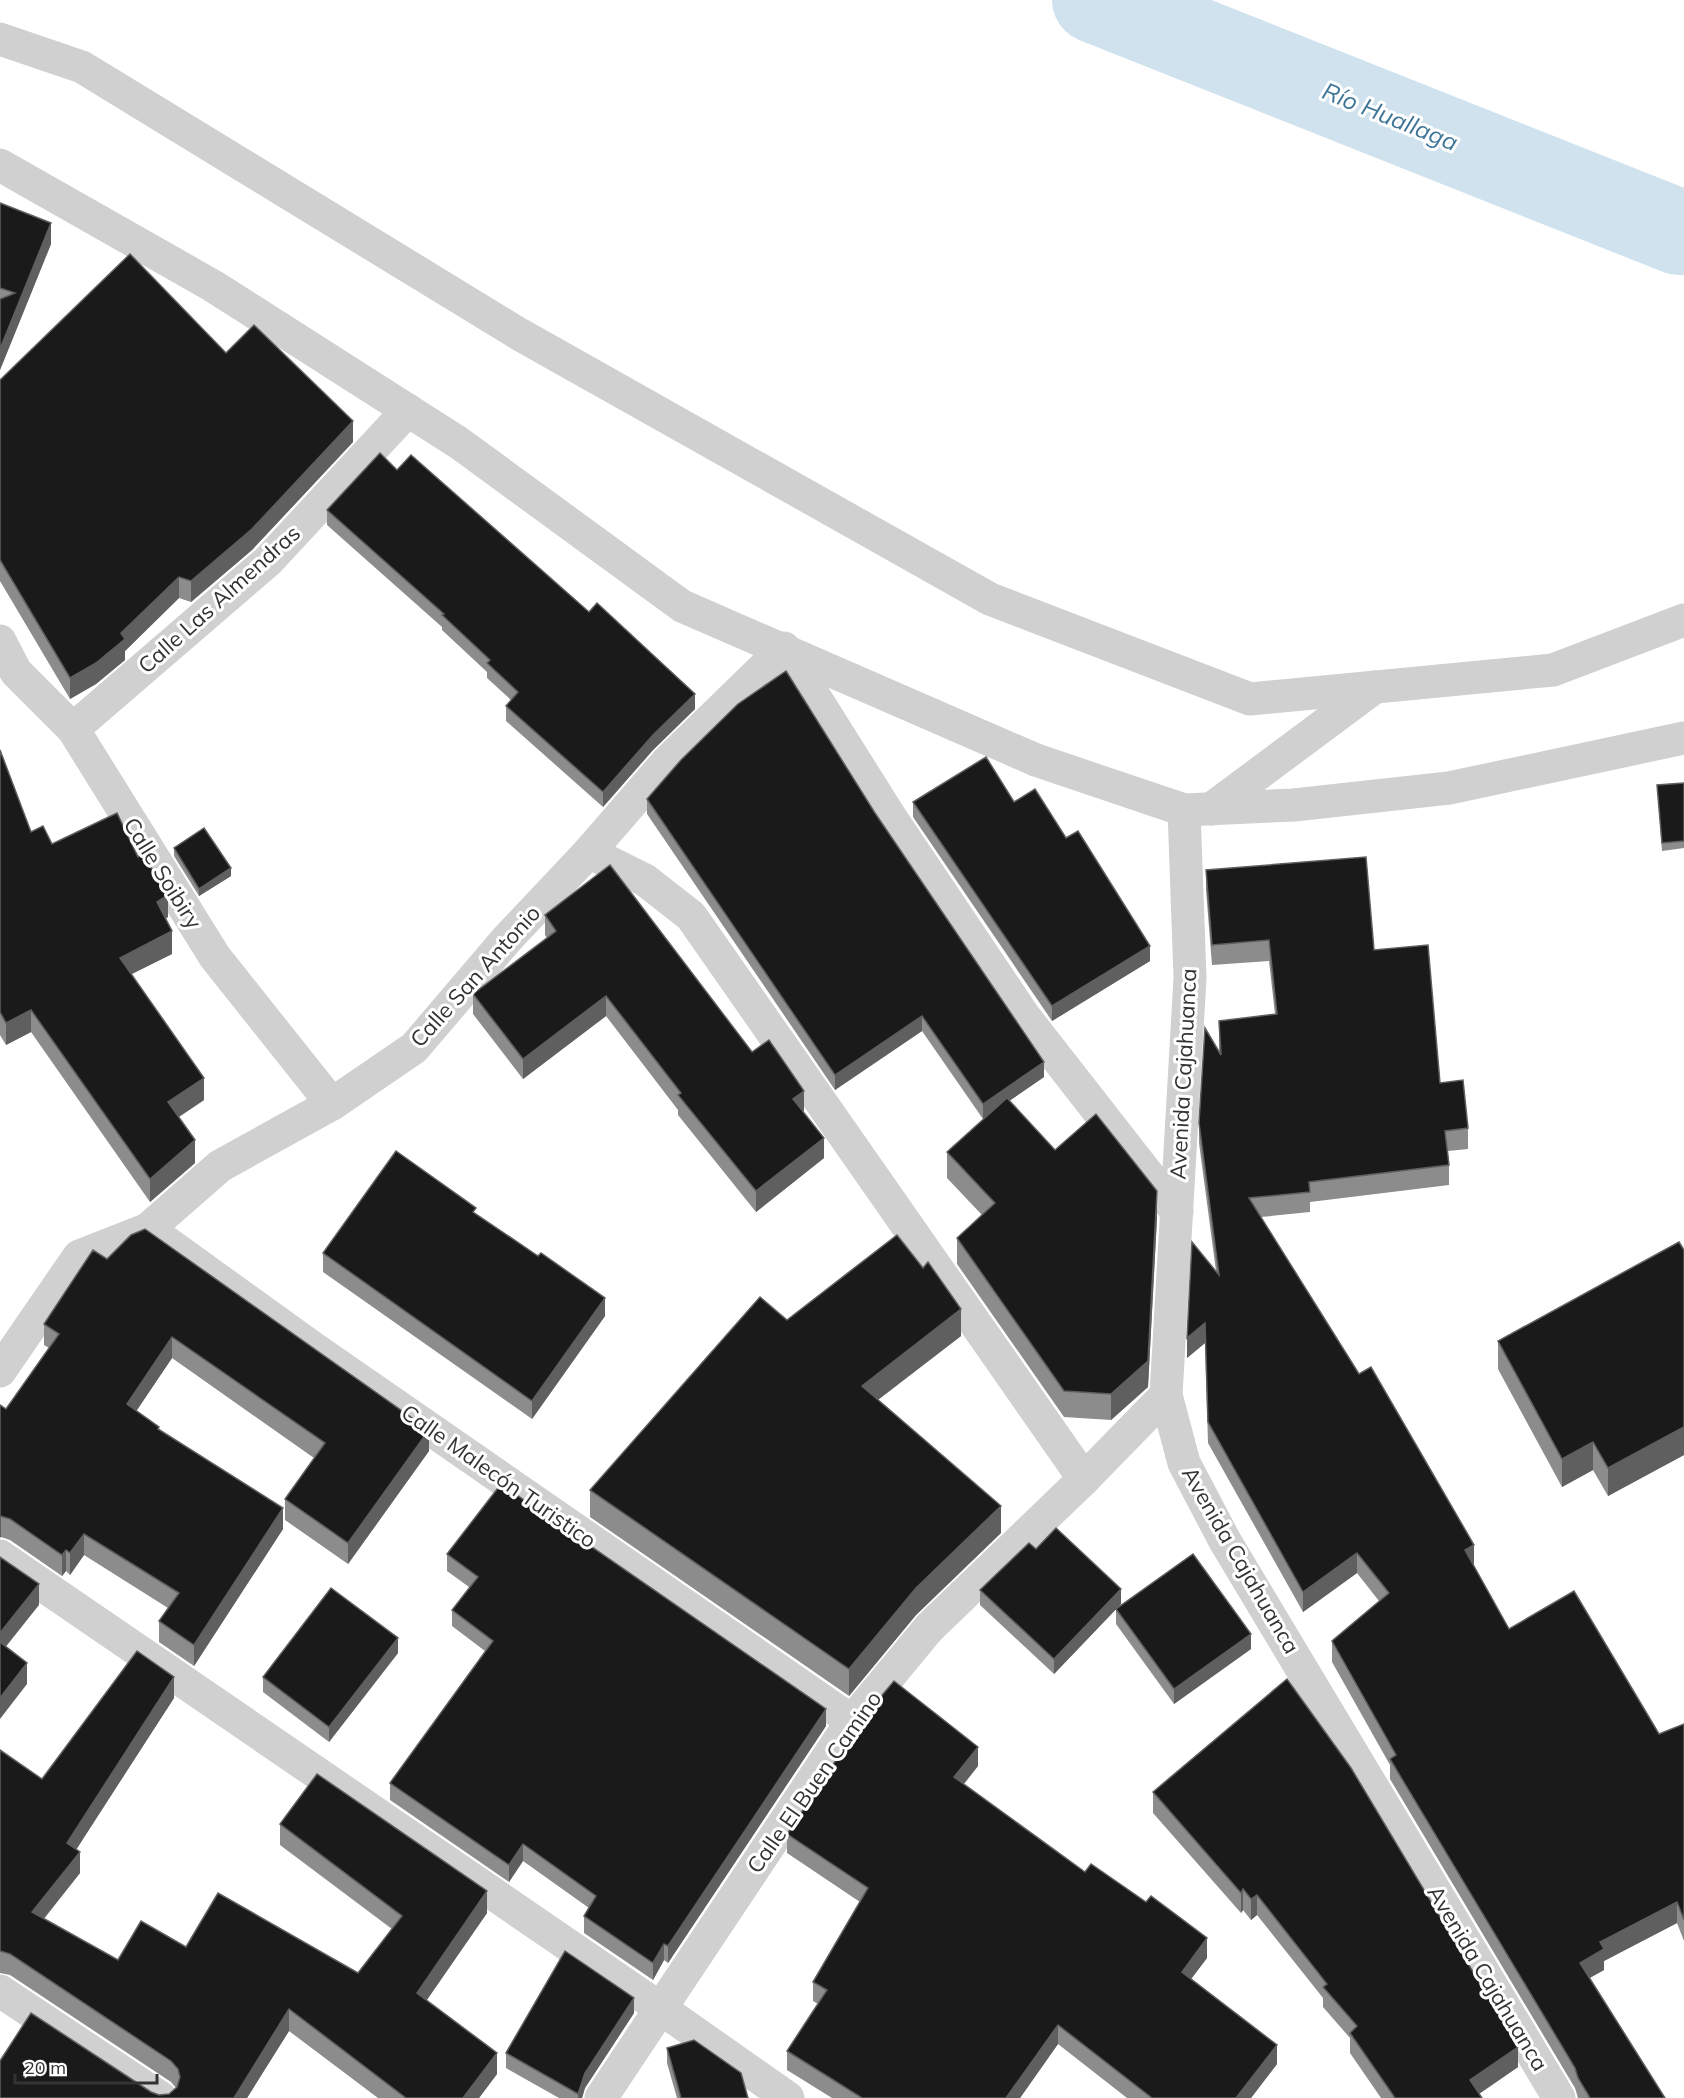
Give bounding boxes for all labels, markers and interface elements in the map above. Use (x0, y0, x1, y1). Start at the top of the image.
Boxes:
water label: Río Huallaga (1318, 75, 1463, 157)
street label: Calle Las Almendras (132, 519, 306, 679)
street label: Calle Soibiry (118, 812, 209, 934)
street label: Calle San Antonio (404, 899, 546, 1053)
street label: Avenida Cajahuanca (1163, 968, 1203, 1180)
street label: Calle Malecón Turistico (396, 1398, 602, 1554)
street label: Avenida Cajahuanca (1176, 1461, 1306, 1659)
street label: Calle El Buen Camino (741, 1685, 887, 1879)
street label: Avenida Cajahuanca (1422, 1880, 1554, 2076)
scale bar (15, 2047, 158, 2085)
text: 20 m (24, 2056, 66, 2079)

